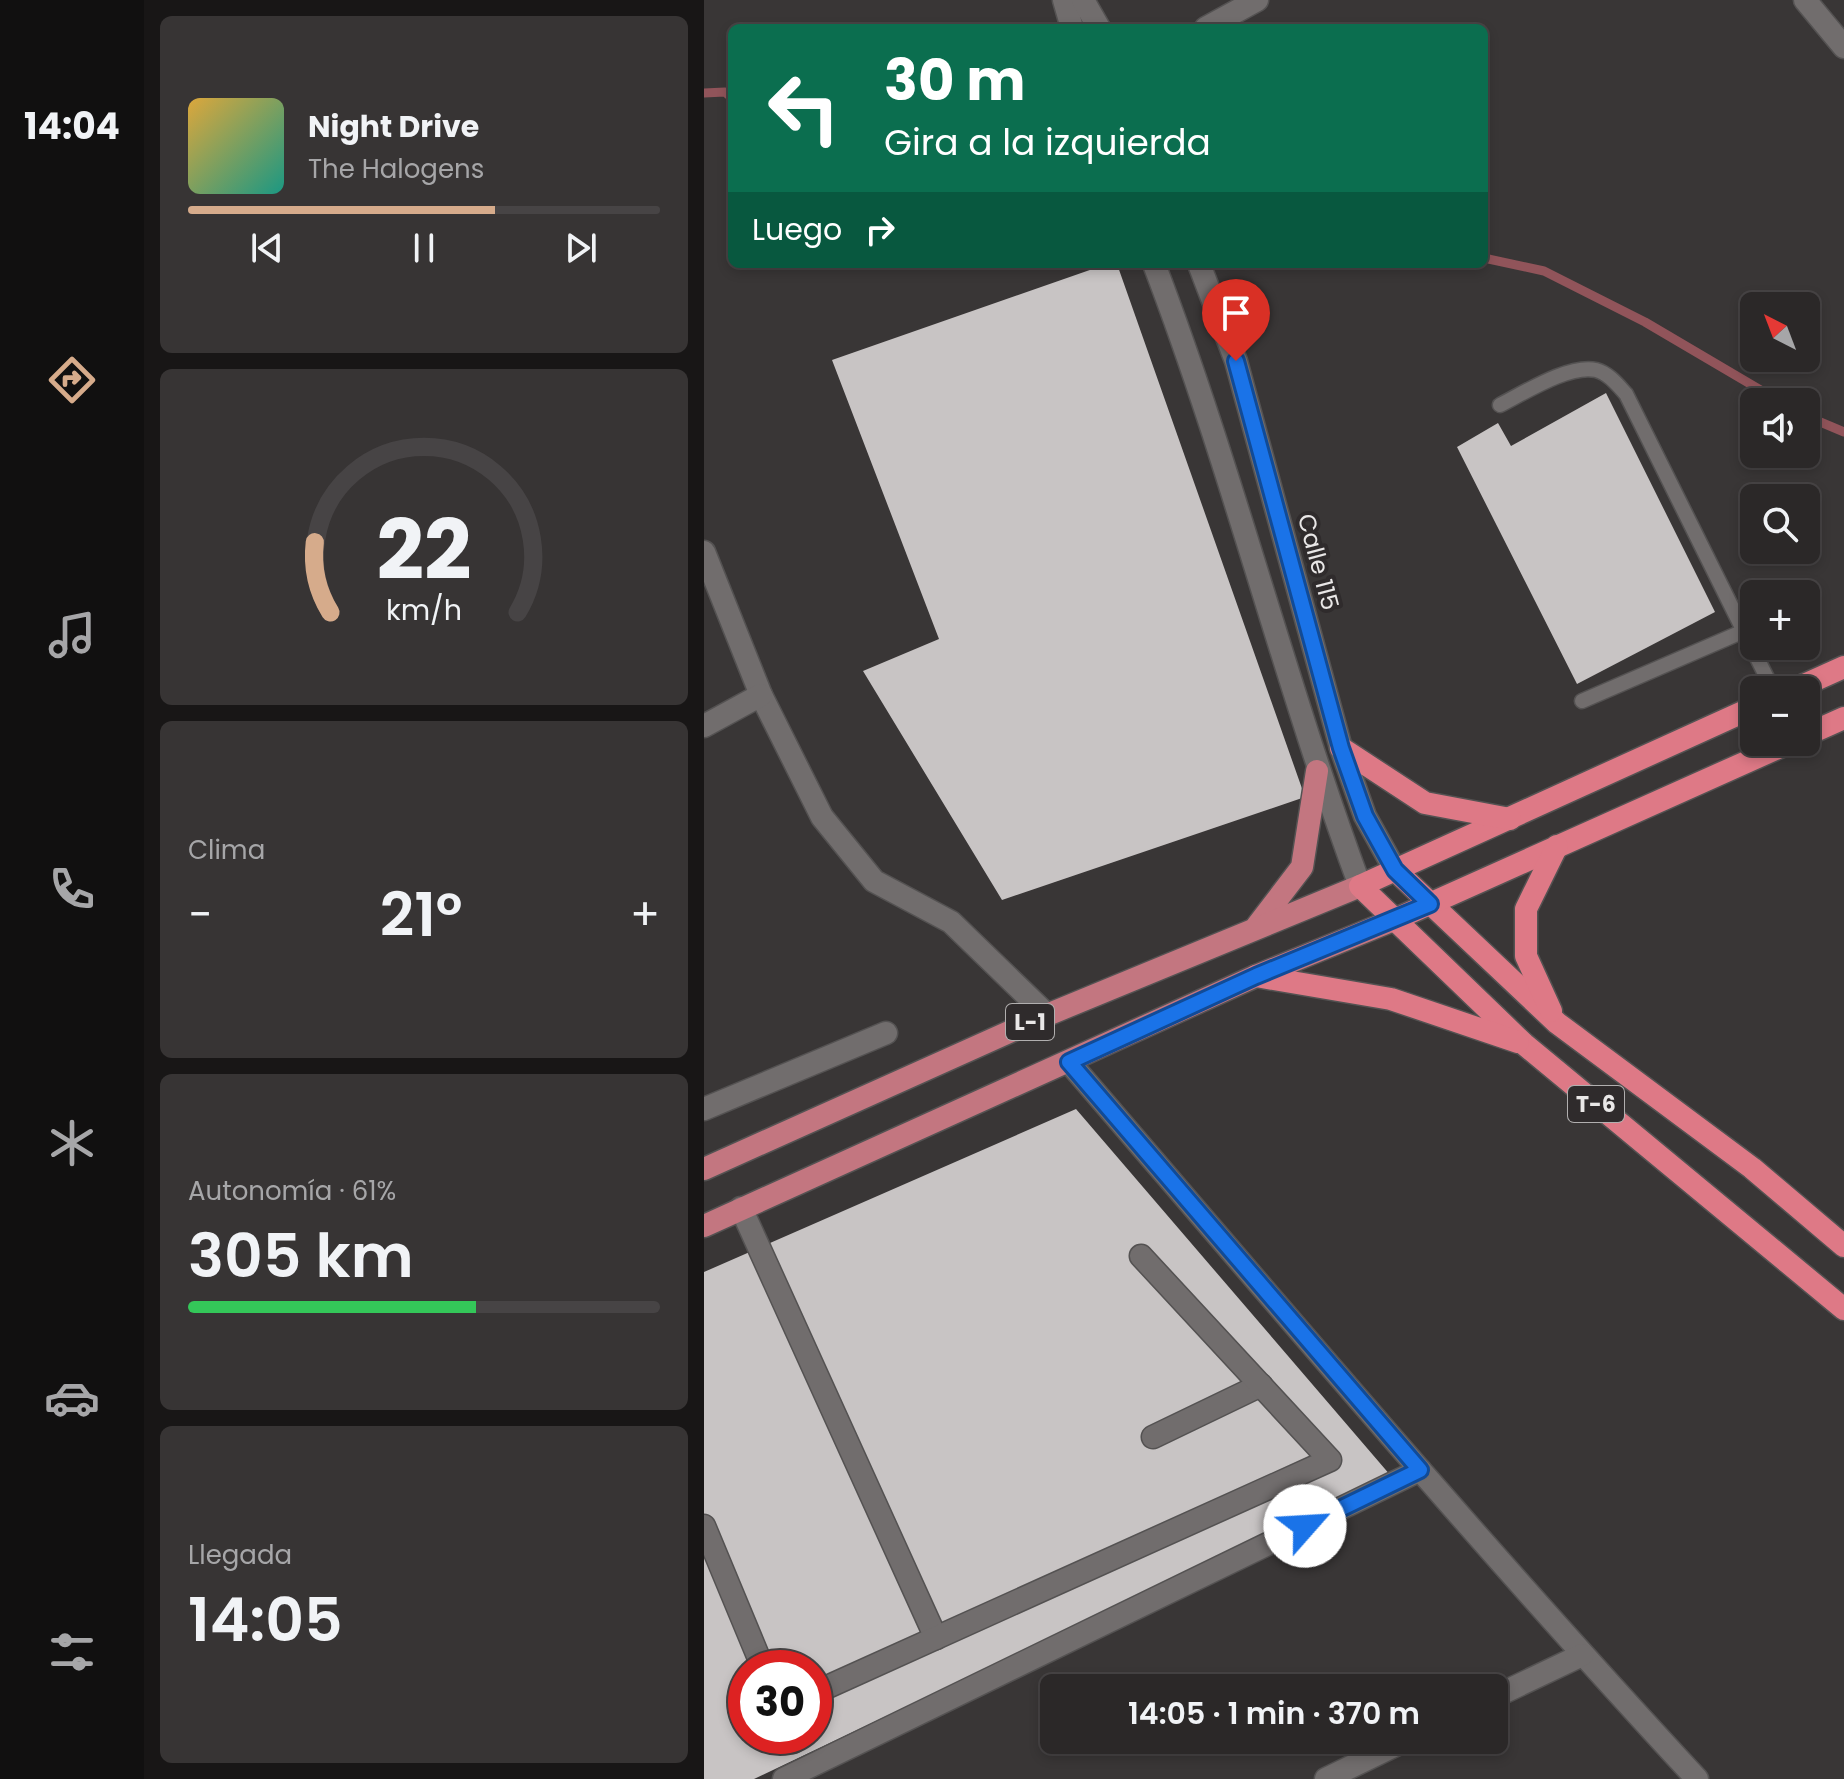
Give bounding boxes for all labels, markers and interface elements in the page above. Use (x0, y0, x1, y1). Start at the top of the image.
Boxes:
text: 30 m (884, 41, 1026, 120)
icon: left (752, 56, 856, 160)
text: 14:04 (24, 101, 120, 152)
text: Night Drive (308, 105, 479, 148)
text: Gira a la izquierda (884, 117, 1211, 168)
text: The Halogens (308, 151, 484, 187)
text: Luego (752, 208, 842, 251)
icon: right (858, 208, 902, 252)
icon: previous (245, 226, 289, 270)
icon: pause (402, 226, 446, 270)
icon: next (559, 226, 603, 270)
pin (1202, 279, 1270, 361)
icon: arrive (1214, 291, 1258, 335)
north arrow (1740, 292, 1820, 372)
map controls (1740, 292, 1820, 756)
icon: directions (44, 352, 100, 408)
button: sound (1740, 388, 1820, 468)
button: search (1740, 484, 1820, 564)
text: 22 (376, 491, 472, 607)
street label: Calle 115 (1290, 510, 1347, 614)
button: + (1740, 580, 1820, 660)
text: km/h (386, 590, 462, 630)
icon: music (44, 607, 100, 663)
button: − (1740, 676, 1820, 756)
text: Clima (188, 832, 265, 868)
icon: phone (44, 861, 100, 917)
text: 21° (380, 873, 463, 957)
text: − (188, 884, 212, 945)
text: + (630, 884, 660, 945)
road number: L-1 (1006, 1004, 1054, 1040)
road number: T-6 (1568, 1086, 1624, 1122)
icon: climate (44, 1115, 100, 1171)
text: Autonomía · 61% (188, 1173, 396, 1209)
text: 305 km (188, 1214, 414, 1298)
icon: car (44, 1370, 100, 1426)
position arrow (1263, 1484, 1347, 1568)
text: Llegada (188, 1537, 292, 1573)
text: 14:05 (188, 1578, 343, 1662)
icon: filters (44, 1624, 100, 1680)
speed limit sign: 30 (728, 1650, 832, 1754)
text: 14:05 · 1 min · 370 m (1128, 1692, 1420, 1735)

